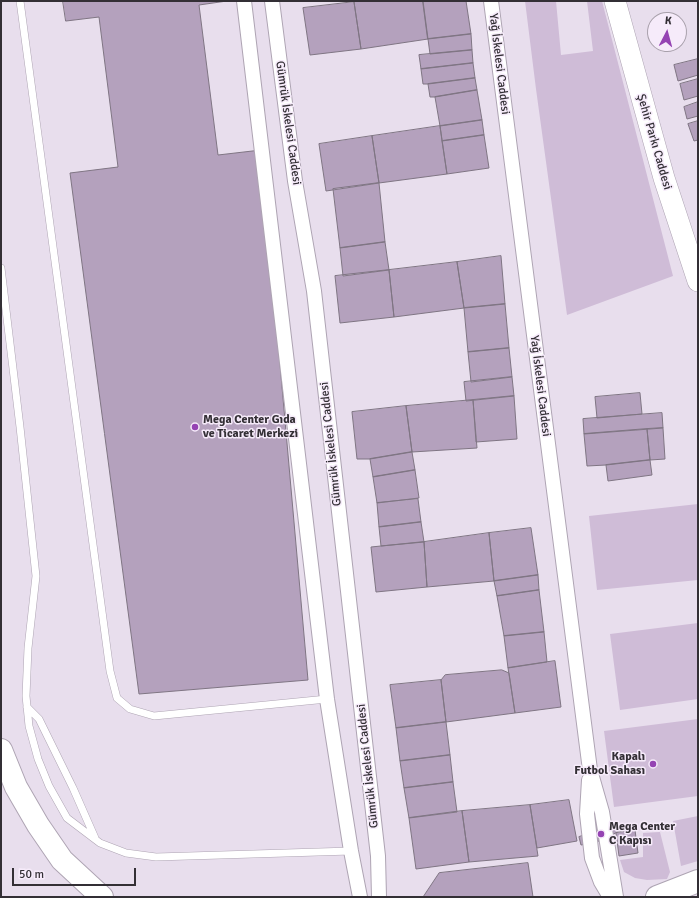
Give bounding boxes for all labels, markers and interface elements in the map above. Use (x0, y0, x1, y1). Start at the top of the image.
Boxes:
street label: Yağ İskelesi Caddesi (486, 12, 512, 116)
north arrow (647, 12, 687, 52)
text: K (664, 14, 672, 27)
street label: Gümrük İskelesi Caddesi (272, 60, 304, 186)
street label: Şehir Parkı Caddesi (633, 93, 675, 191)
street label: Yağ İskelesi Caddesi (527, 334, 553, 438)
street label: Gümrük İskelesi Caddesi (317, 381, 345, 507)
place label: Mega Center Gıda ve Ticaret Merkezi (203, 413, 298, 441)
marker: Mega Center Gıda ve Ticaret Merkezi (190, 422, 200, 432)
street label: Gümrük İskelesi Caddesi (354, 703, 382, 829)
place label: Kapalı Futbol Sahası (574, 750, 645, 778)
marker: Kapalı Futbol Sahası (648, 759, 658, 769)
place label: Mega Center C Kapısı (609, 820, 675, 848)
marker: Mega Center C Kapısı (596, 829, 606, 839)
scale bar (14, 860, 138, 886)
text: 50 m (19, 867, 44, 882)

